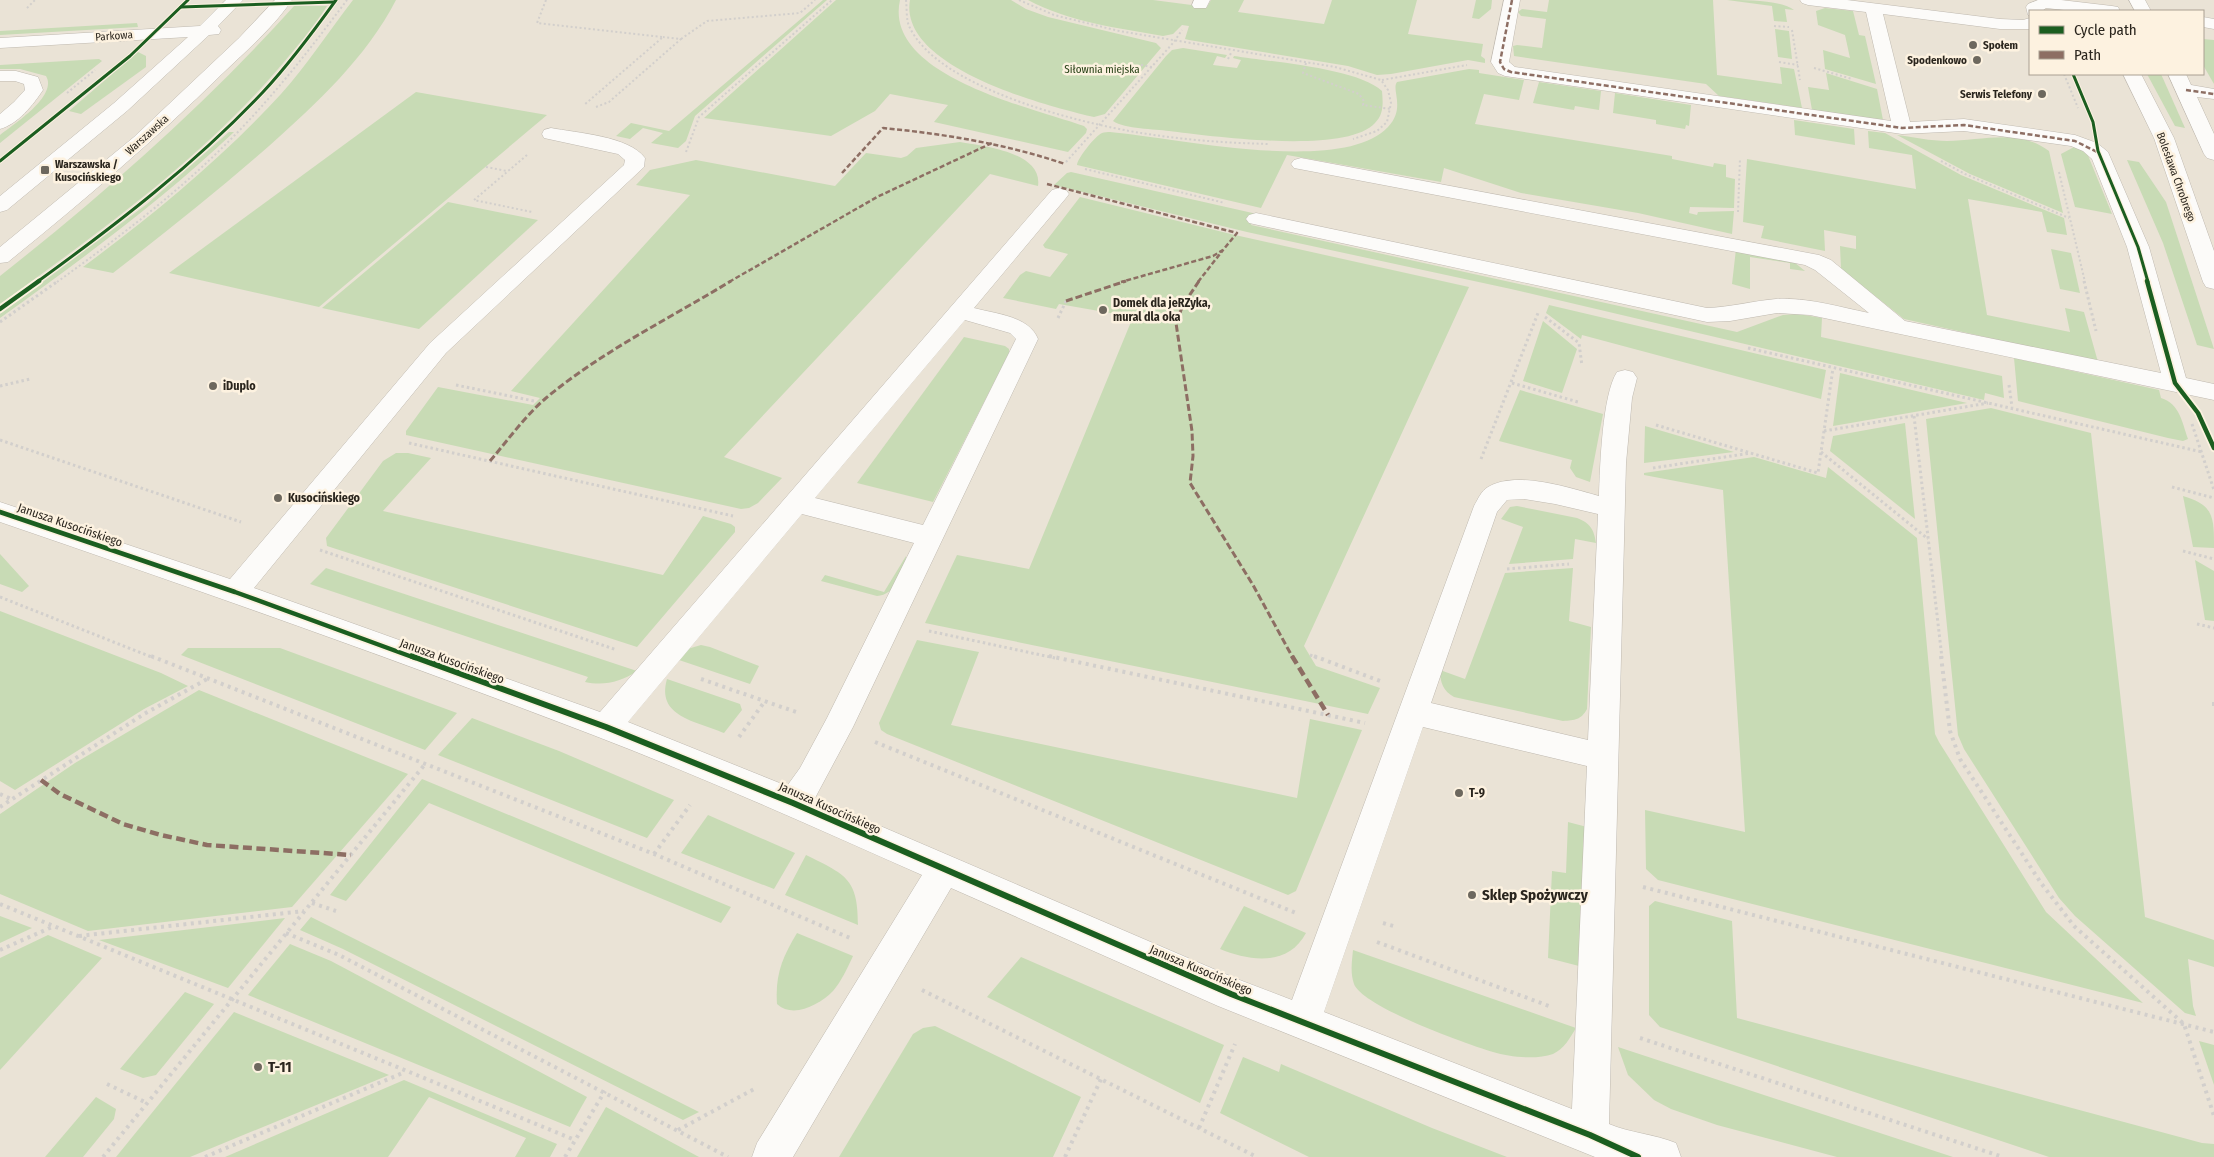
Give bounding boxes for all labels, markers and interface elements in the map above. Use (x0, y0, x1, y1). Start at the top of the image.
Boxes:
legend (2029, 10, 2204, 75)
text: Cycle path (2074, 21, 2137, 39)
street label: Parkowa (95, 28, 133, 44)
marker: Społem (1967, 39, 1979, 51)
place label: Społem (1983, 39, 2018, 52)
text: Path (2074, 46, 2101, 64)
place label: Spodenkowo (1907, 54, 1967, 67)
marker: Spodenkowo (1971, 54, 1983, 66)
park label: Siłownia miejska (1064, 63, 1140, 76)
place label: Serwis Telefony (1960, 88, 2033, 101)
marker: Serwis Telefony (2036, 88, 2048, 100)
street label: Warszawska (123, 112, 171, 158)
street label: Bolesława Chrobrego (2154, 130, 2198, 224)
place label: Warszawska / Kusocińskiego (55, 158, 121, 184)
marker: Warszawska / Kusocińskiego (39, 164, 51, 176)
place label: Domek dla jeRZyka, mural dla oka (1113, 296, 1211, 324)
marker: Domek dla jeRZyka, mural dla oka (1097, 304, 1109, 316)
place label: iDuplo (223, 379, 256, 393)
marker: iDuplo (207, 380, 219, 392)
place label: Kusocińskiego (288, 491, 361, 505)
marker: Kusocińskiego (272, 492, 284, 504)
street label: Janusza Kusocińskiego (16, 500, 124, 550)
street label: Janusza Kusocińskiego (398, 636, 506, 686)
street label: Janusza Kusocińskiego (777, 779, 883, 837)
place label: T-9 (1469, 786, 1485, 800)
marker: T-9 (1453, 787, 1465, 799)
place label: Sklep Spożywczy (1482, 886, 1589, 904)
marker: Sklep Spożywczy (1466, 889, 1478, 901)
street label: Janusza Kusocińskiego (1148, 942, 1254, 998)
place label: T-11 (268, 1058, 292, 1076)
marker: T-11 (252, 1061, 264, 1073)

